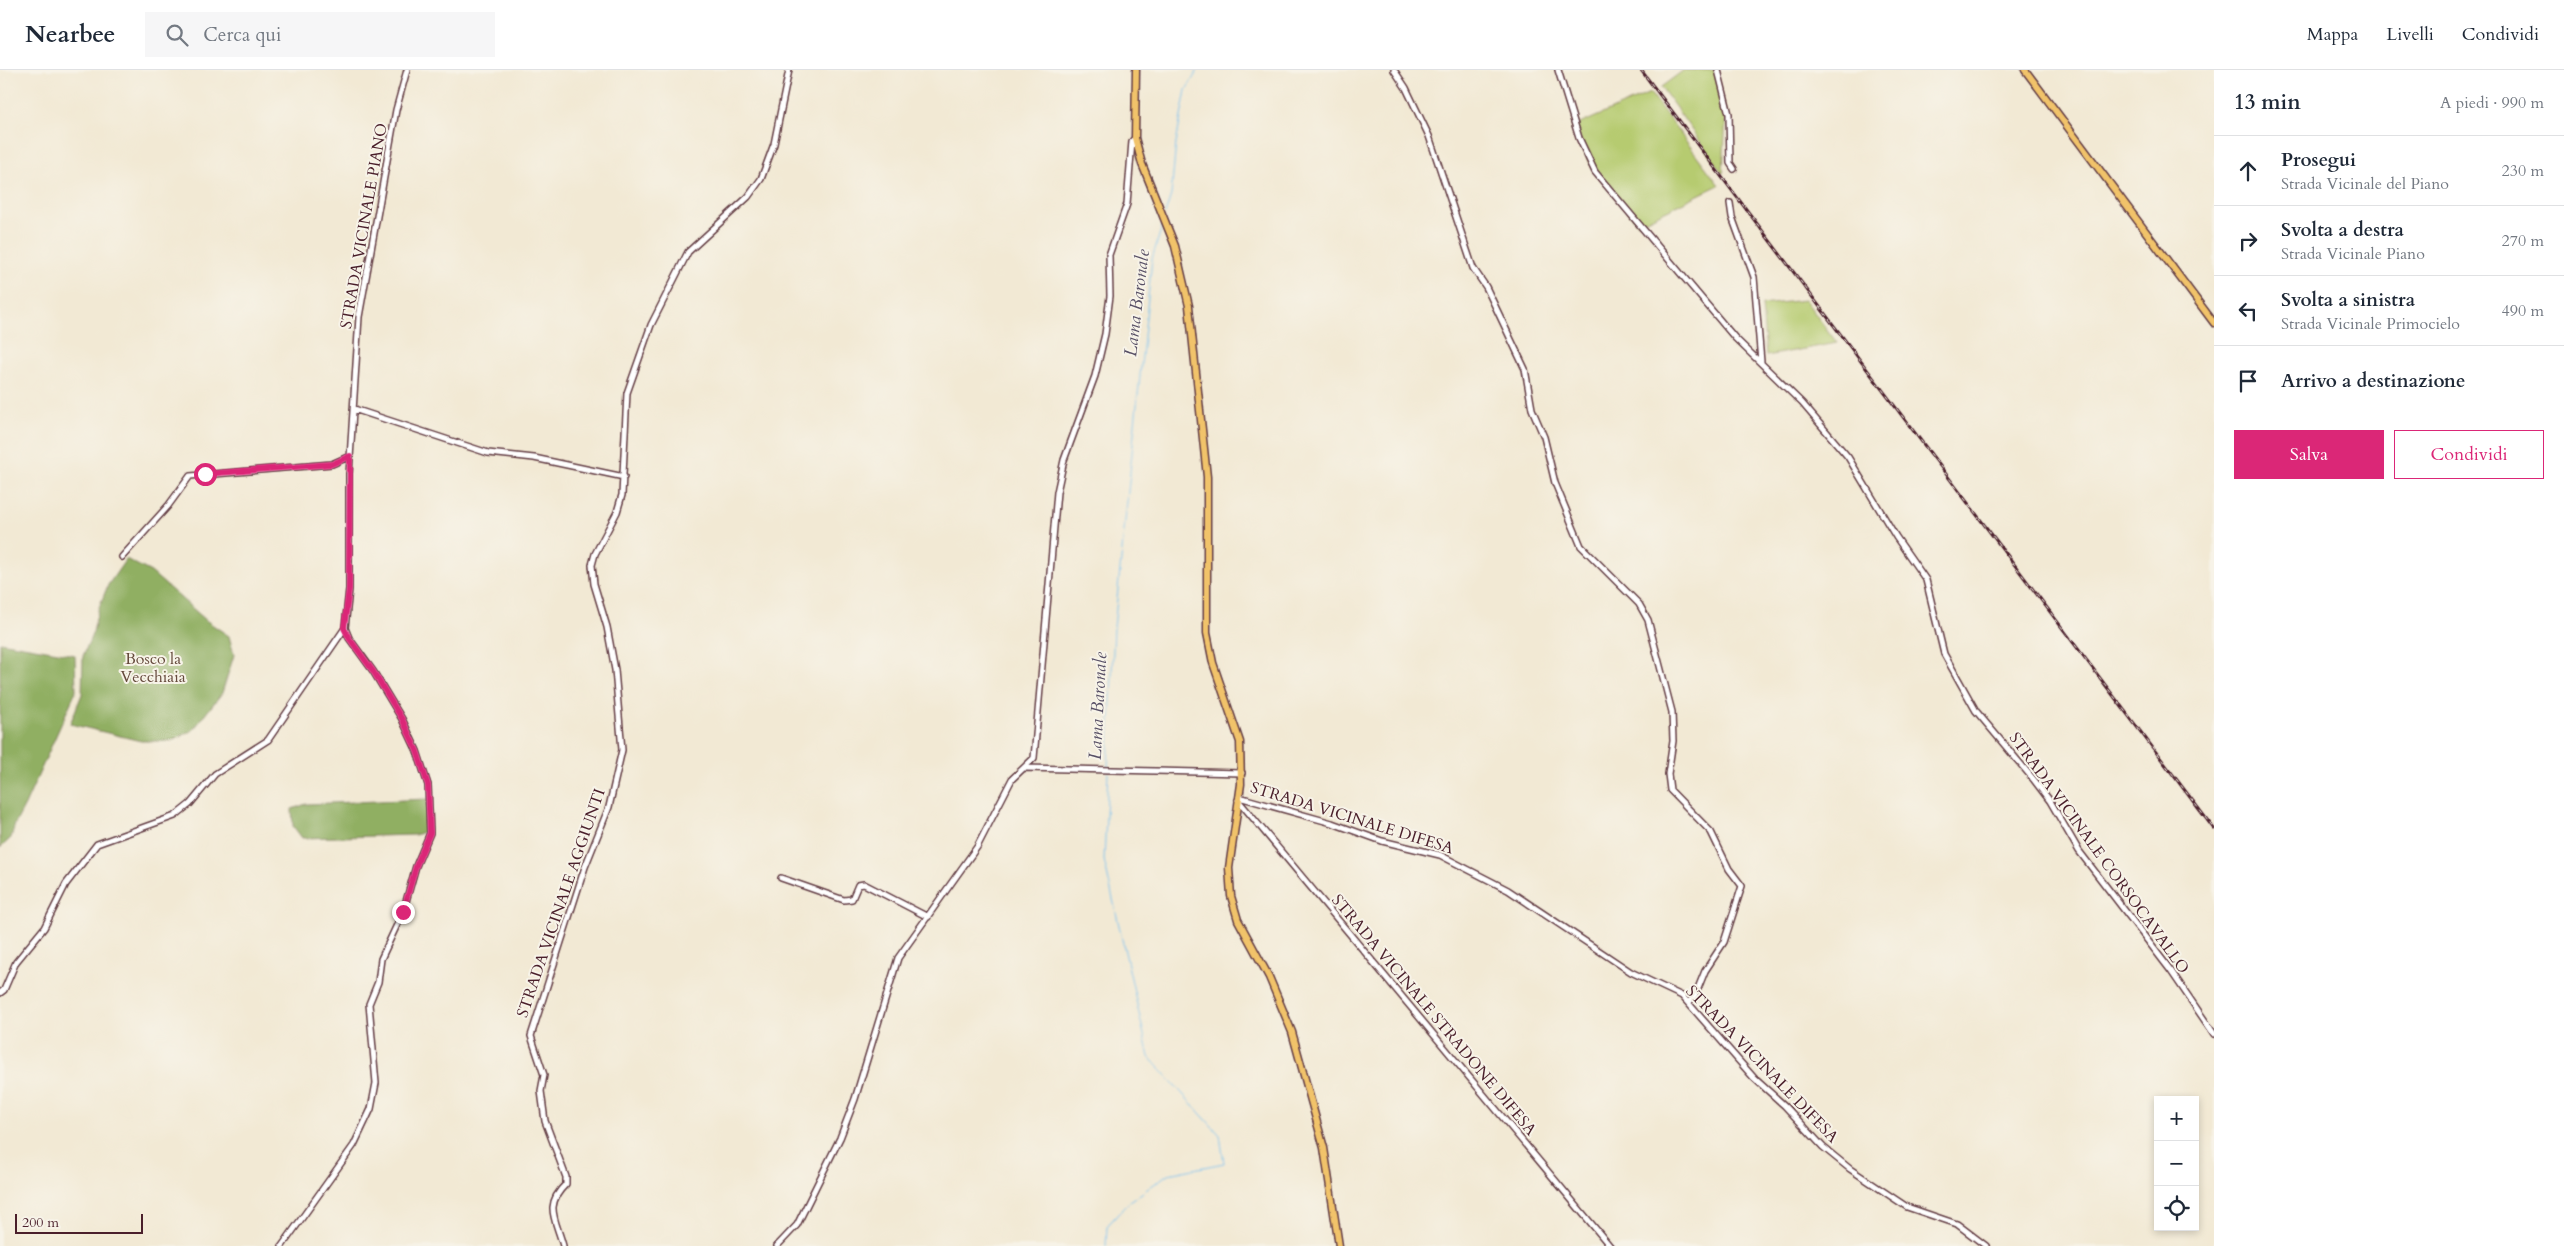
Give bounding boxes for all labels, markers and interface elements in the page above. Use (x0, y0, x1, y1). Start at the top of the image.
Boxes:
search box (145, 12, 495, 57)
text: Nearbee (25, 18, 115, 51)
icon: search (163, 21, 191, 49)
text: Cerca qui (203, 22, 281, 48)
text: Mappa (2307, 22, 2358, 47)
text: Livelli (2386, 22, 2434, 47)
text: Condividi (2462, 22, 2539, 47)
text: 13 min (2234, 88, 2301, 117)
text: A piedi · 990 m (2440, 92, 2544, 114)
street label: STRADA VICINALE PIANO (335, 121, 393, 331)
text: Prosegui (2281, 147, 2356, 173)
icon: ahead (2234, 157, 2262, 185)
text: 230 m (2502, 160, 2544, 182)
text: Strada Vicinale del Piano (2281, 173, 2449, 195)
text: Svolta a destra (2281, 217, 2404, 243)
icon: right (2234, 227, 2262, 255)
text: 270 m (2502, 230, 2544, 252)
text: Strada Vicinale Piano (2281, 243, 2425, 265)
water label: Lama Baronale (1118, 247, 1156, 358)
text: Svolta a sinistra (2281, 287, 2415, 313)
icon: left (2234, 297, 2262, 325)
text: 490 m (2502, 300, 2544, 322)
text: Strada Vicinale Primocielo (2281, 313, 2460, 335)
icon: arrive (2234, 367, 2262, 395)
text: Arrivo a destinazione (2281, 368, 2465, 394)
button: Salva (2234, 430, 2384, 479)
button: Condividi (2394, 430, 2544, 479)
route start (194, 463, 217, 486)
park label: Bosco la Vecchiaia (120, 648, 186, 688)
water label: Lama Baronale (1083, 650, 1113, 761)
street label: STRADA VICINALE CORSOCAVALLO (2004, 728, 2194, 978)
street label: STRADA VICINALE DIFESA (1248, 777, 1457, 860)
street label: STRADA VICINALE AGGIUNTI (511, 786, 611, 1020)
street label: STRADA VICINALE STRADONE DIFESA (1326, 890, 1542, 1141)
route end (392, 901, 415, 924)
street label: STRADA VICINALE DIFESA (1681, 980, 1844, 1148)
map controls (2154, 1096, 2199, 1231)
button: + (2154, 1096, 2199, 1141)
button: − (2154, 1141, 2199, 1186)
button: locate (2154, 1186, 2199, 1231)
scale bar (15, 1211, 142, 1234)
text: 200 m (22, 1213, 59, 1232)

